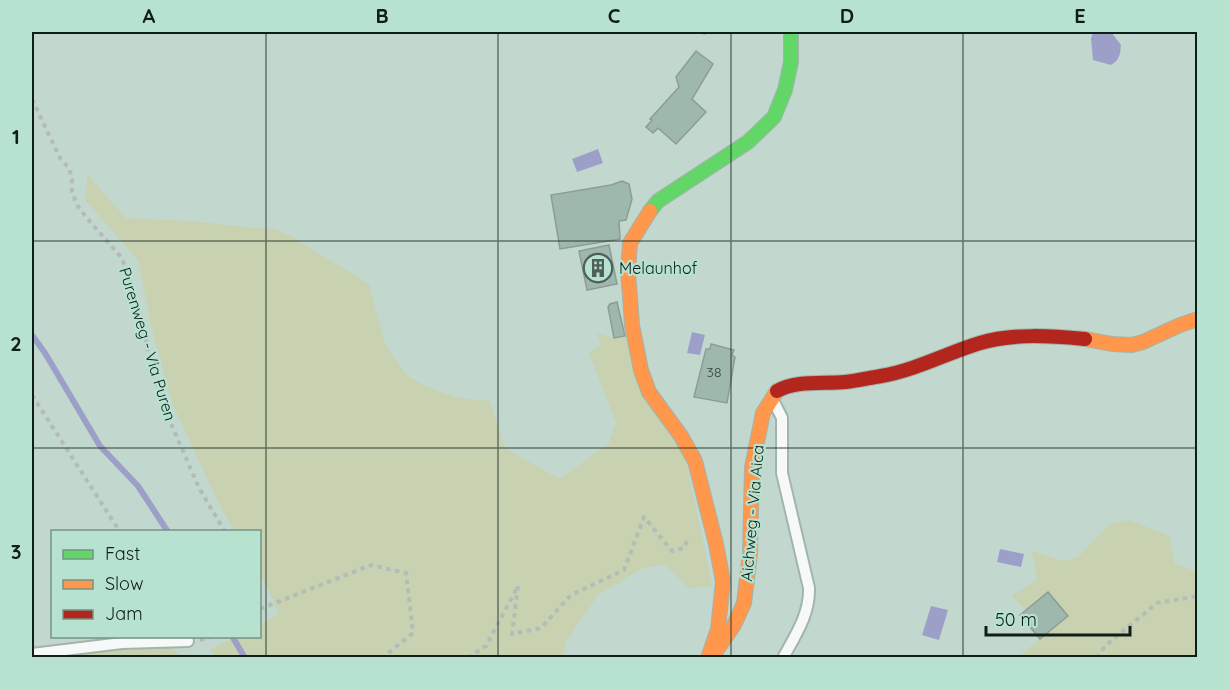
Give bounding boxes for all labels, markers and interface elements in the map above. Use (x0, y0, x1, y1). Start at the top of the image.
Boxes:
text: A (143, 3, 156, 28)
text: B (375, 3, 389, 28)
text: C (608, 3, 621, 28)
text: D (840, 3, 854, 28)
text: E (1074, 3, 1086, 28)
text: 1 (12, 124, 20, 149)
building icon: Melaunhof (582, 252, 614, 284)
place label: Melaunhof (619, 258, 698, 278)
street label: Purenweg - Via Puren (115, 265, 181, 423)
text: 2 (10, 331, 22, 356)
house number: 38 (707, 363, 721, 381)
street label: Aichweg - Via Aica (736, 444, 768, 582)
legend (51, 530, 261, 638)
text: 3 (11, 539, 21, 564)
text: Fast (105, 542, 140, 565)
text: Slow (105, 572, 143, 595)
scale bar (986, 599, 1130, 637)
text: Jam (105, 602, 143, 625)
text: 50 m (995, 608, 1037, 631)

